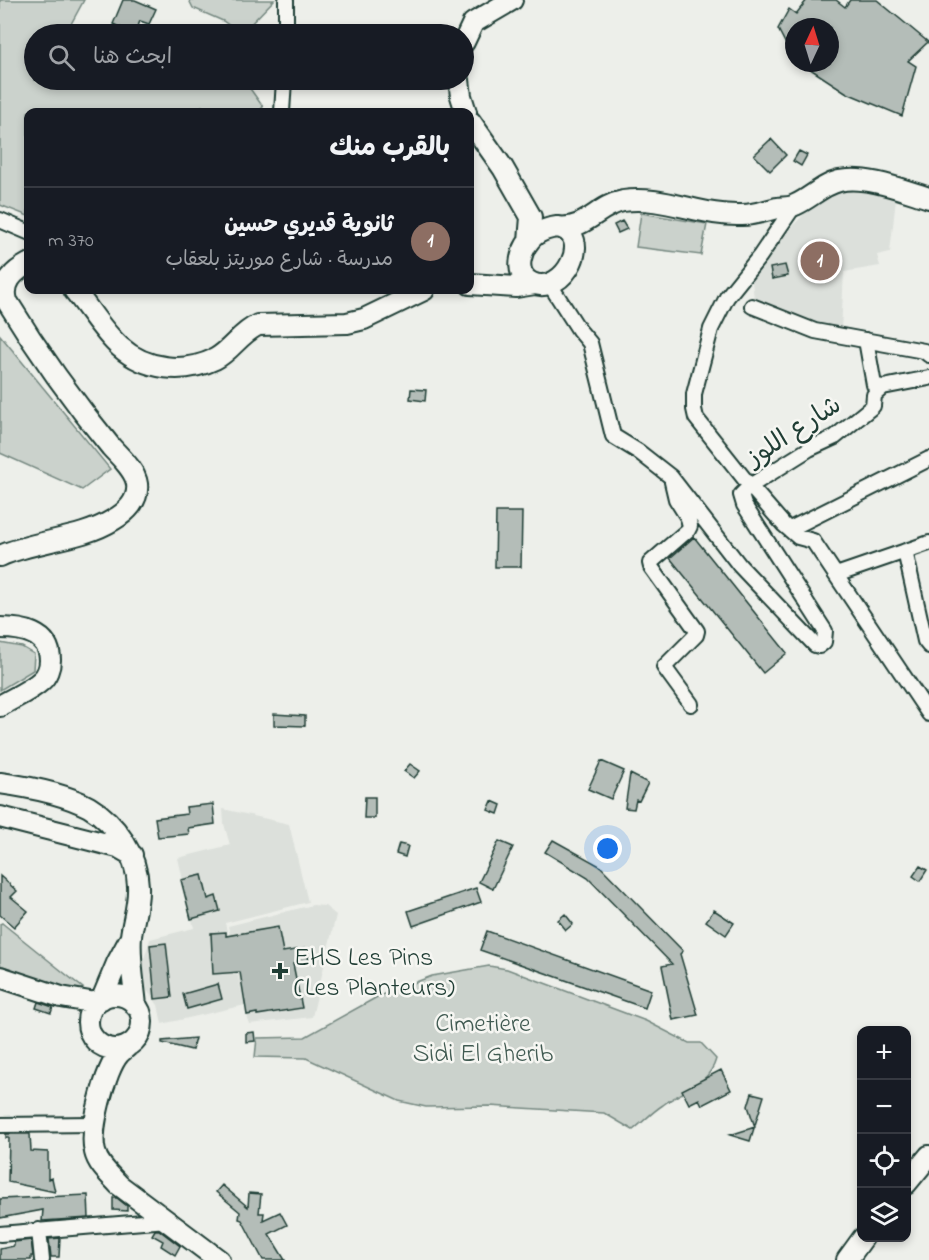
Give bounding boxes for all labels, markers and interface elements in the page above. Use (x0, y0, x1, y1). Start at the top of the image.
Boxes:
north arrow (785, 18, 839, 72)
search box (24, 24, 474, 90)
icon: search (45, 41, 78, 74)
text: ابحث هنا (93, 42, 172, 74)
text: بالقرب منك (329, 130, 450, 168)
text: ثانوية قديري حسين (224, 210, 393, 242)
text: 370 m (48, 227, 94, 256)
text: 1 (427, 227, 434, 256)
pin: 1 (800, 238, 840, 284)
text: مدرسة · شارع موريتز بلعقاب (166, 246, 393, 275)
street label: شارع اللوز (738, 388, 850, 479)
your location (593, 834, 622, 863)
place label: EHS Les Pins (Les Planteurs) (294, 940, 455, 1008)
marker: EHS Les Pins (Les Planteurs) (271, 962, 289, 980)
park label: Cimetière Sidi El Gherib (413, 1006, 554, 1074)
map controls (857, 1026, 911, 1242)
button: + (857, 1026, 911, 1080)
button: − (857, 1080, 911, 1134)
button: locate (857, 1134, 911, 1188)
button: layers (857, 1188, 911, 1242)

